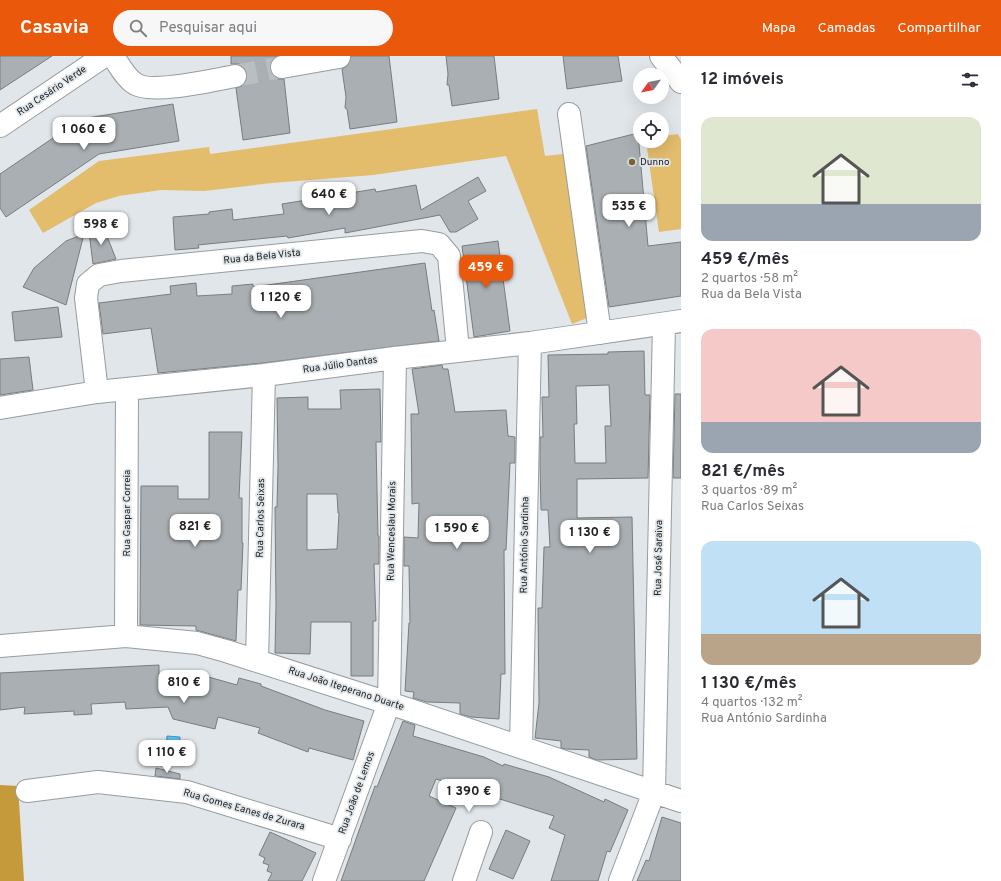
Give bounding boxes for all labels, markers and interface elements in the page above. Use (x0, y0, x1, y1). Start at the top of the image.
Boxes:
search box (113, 10, 393, 46)
text: Casavia (20, 16, 89, 40)
icon: search (127, 17, 149, 39)
text: Pesquisar aqui (159, 19, 257, 38)
text: Mapa (762, 20, 796, 37)
text: Camadas (818, 20, 876, 37)
text: Compartilhar (898, 20, 981, 37)
street label: Rua Cesário Verde (15, 63, 89, 119)
north arrow (633, 68, 669, 104)
map controls (633, 68, 669, 148)
text: 12 imóveis (701, 69, 784, 91)
icon: filters (959, 69, 981, 91)
button: locate (633, 112, 669, 148)
pin: 1 060 € (47, 117, 121, 151)
text: 1 060 € (61, 122, 107, 138)
icon: home (805, 143, 877, 215)
place label: Dunno (640, 156, 670, 169)
marker: Dunno (627, 157, 637, 167)
pin: 640 € (301, 182, 357, 216)
text: 640 € (311, 187, 347, 203)
pin: 535 € (601, 194, 657, 228)
text: 535 € (611, 199, 647, 215)
pin: 598 € (73, 212, 129, 246)
text: 598 € (83, 217, 119, 233)
street label: Rua da Bela Vista (223, 246, 301, 268)
text: 459 €/mês (701, 249, 789, 271)
pin: 459 € (458, 255, 514, 289)
text: 459 € (468, 260, 504, 276)
text: 2 quartos · 58 m² (701, 271, 798, 287)
pin: 1 120 € (244, 285, 318, 319)
text: Rua da Bela Vista (701, 287, 802, 303)
text: 1 120 € (260, 290, 302, 306)
street label: Rua Júlio Dantas (302, 353, 378, 377)
icon: home (805, 355, 877, 427)
text: 821 €/mês (701, 461, 785, 483)
street label: Rua Gaspar Correia (121, 470, 134, 556)
street label: Rua Carlos Seixas (254, 478, 268, 558)
street label: Rua Wenceslau Morais (385, 481, 399, 581)
text: 3 quartos · 89 m² (701, 483, 797, 499)
street label: Rua António Sardinha (518, 496, 532, 594)
text: Rua Carlos Seixas (701, 499, 804, 515)
pin: 821 € (167, 514, 223, 548)
pin: 1 590 € (420, 516, 494, 550)
text: 821 € (179, 519, 211, 535)
pin: 1 130 € (553, 520, 627, 554)
street label: Rua José Saraiva (652, 520, 666, 596)
text: 1 590 € (435, 521, 479, 537)
text: 1 130 € (569, 525, 611, 541)
icon: home (805, 567, 877, 639)
street label: Rua João Iteperano Duarte (286, 664, 406, 714)
pin: 810 € (156, 670, 212, 704)
text: 1 130 €/mês (701, 673, 797, 695)
text: 810 € (167, 675, 201, 691)
text: 4 quartos · 132 m² (701, 695, 802, 711)
text: Rua António Sardinha (701, 711, 827, 727)
pin: 1 110 € (130, 740, 204, 774)
text: 1 110 € (148, 745, 186, 761)
street label: Rua João de Lemos (336, 749, 378, 836)
pin: 1 390 € (432, 779, 506, 813)
text: 1 390 € (447, 784, 491, 800)
street label: Rua Gomes Eanes de Zurara (182, 786, 306, 834)

